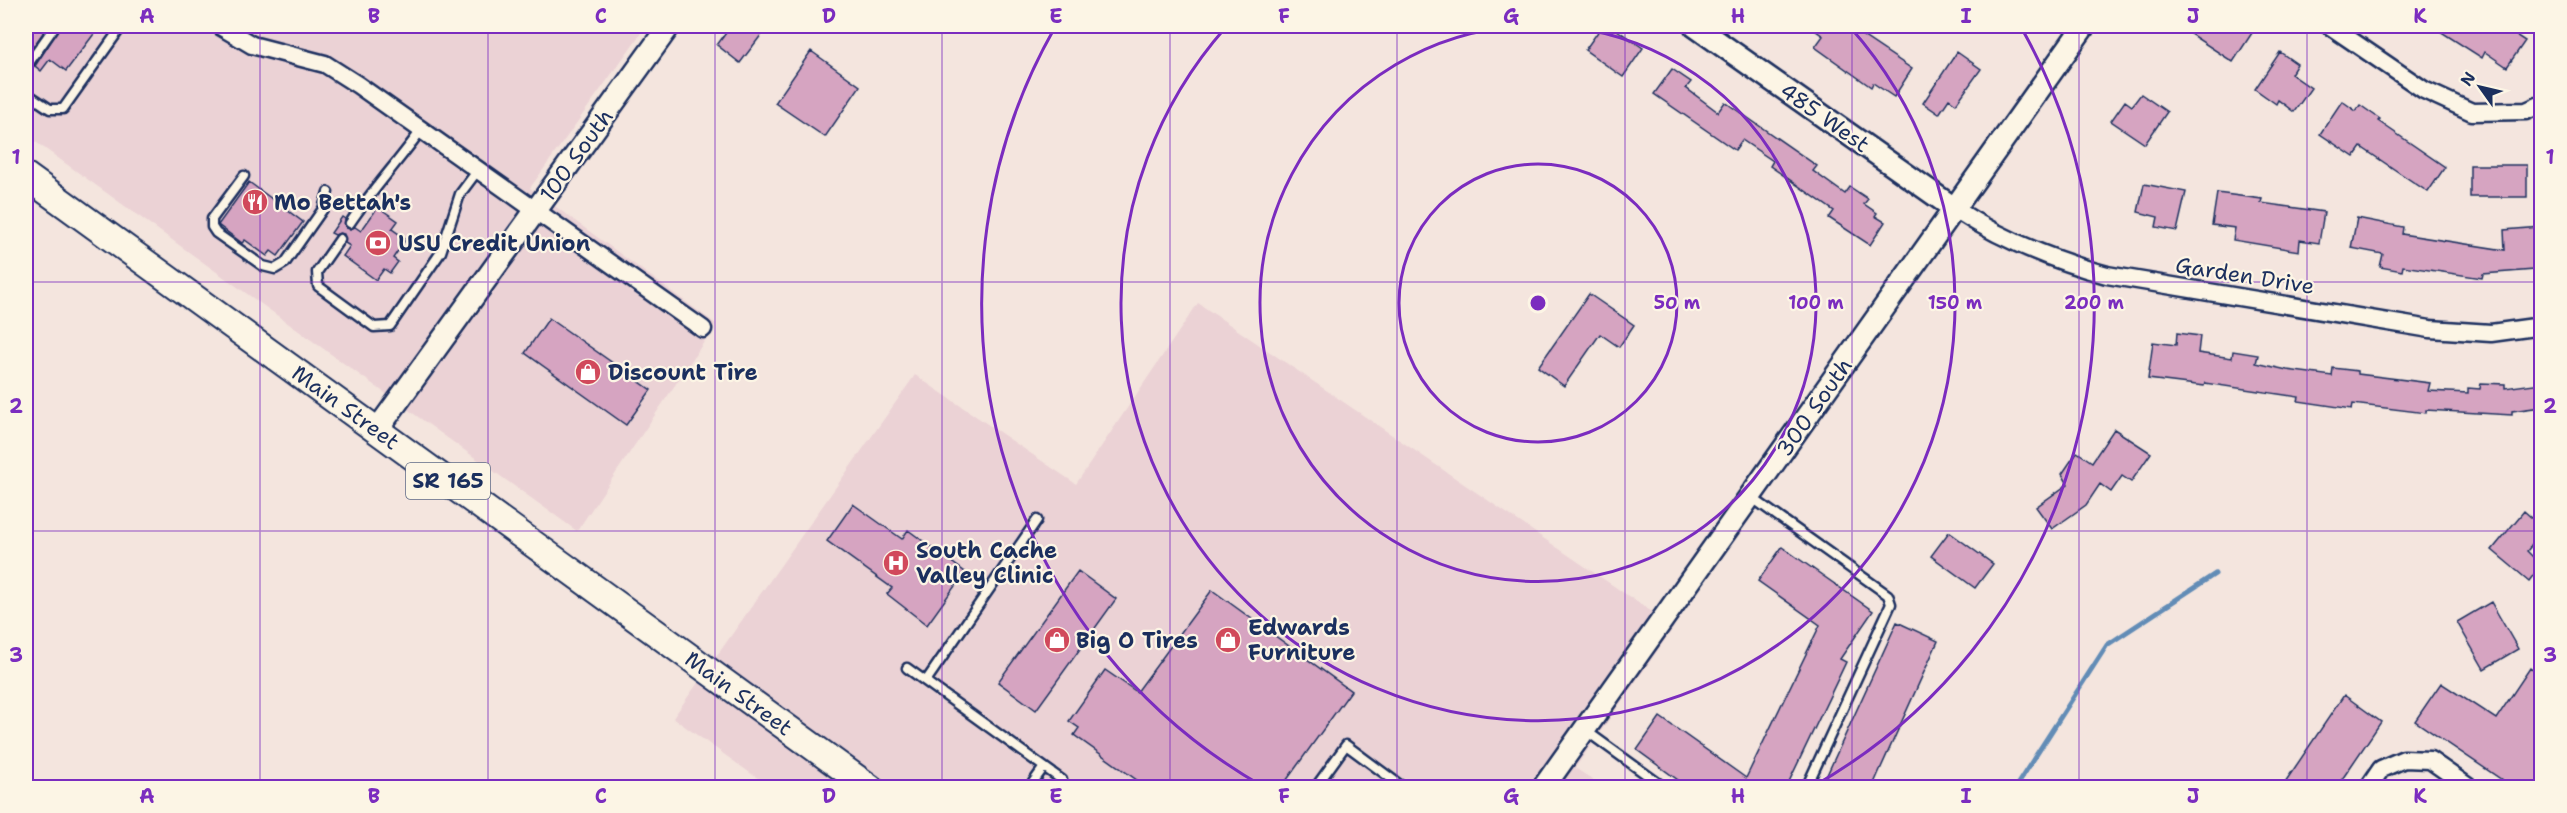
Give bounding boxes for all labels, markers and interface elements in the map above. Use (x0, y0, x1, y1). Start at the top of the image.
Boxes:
text: A (139, 3, 155, 29)
text: B (368, 3, 380, 29)
text: C (595, 3, 607, 29)
text: D (822, 3, 836, 29)
text: E (1049, 3, 1063, 29)
text: F (1278, 3, 1290, 29)
text: G (1503, 3, 1519, 29)
text: H (1731, 3, 1745, 29)
text: I (1960, 3, 1972, 29)
text: J (2187, 3, 2200, 29)
text: K (2413, 3, 2427, 29)
north arrow (2450, 57, 2510, 117)
text: N (2456, 68, 2480, 90)
street label: 485 West (1774, 76, 1875, 159)
street label: 100 South (533, 103, 620, 207)
text: 1 (11, 144, 21, 170)
text: 1 (2545, 144, 2555, 170)
restaurant icon: Mo Bettah's (240, 187, 270, 217)
place label: Mo Bettah's (274, 188, 411, 217)
bank icon: USU Credit Union (363, 228, 393, 258)
place label: USU Credit Union (398, 229, 591, 258)
street label: Garden Drive (2173, 250, 2317, 301)
text: 50 m (1654, 291, 1701, 315)
text: 100 m (1788, 291, 1844, 315)
text: 150 m (1928, 291, 1983, 315)
text: 200 m (2064, 291, 2125, 315)
centre of rings (1528, 293, 1548, 313)
street label: 300 South (1770, 352, 1859, 462)
shop icon: Discount Tire (573, 357, 603, 387)
place label: Discount Tire (608, 358, 758, 387)
street label: Main Street (286, 359, 405, 456)
text: 2 (9, 393, 23, 419)
text: 2 (2543, 393, 2557, 419)
road number: SR 165 (406, 463, 490, 499)
place label: South Cache Valley Clinic (916, 536, 1057, 590)
hospital icon: South Cache Valley Clinic (881, 548, 911, 578)
place label: Edwards Furniture (1248, 613, 1356, 667)
shop icon: Big O Tires (1042, 625, 1072, 655)
shop icon: Edwards Furniture (1213, 625, 1243, 655)
place label: Big O Tires (1076, 626, 1198, 655)
text: 3 (9, 642, 23, 668)
text: 3 (2543, 642, 2557, 668)
street label: Main Street (679, 645, 798, 742)
text: A (139, 783, 155, 809)
text: B (368, 783, 380, 809)
text: C (595, 783, 607, 809)
text: D (822, 783, 836, 809)
text: E (1049, 783, 1063, 809)
text: F (1278, 783, 1290, 809)
text: G (1503, 783, 1519, 809)
text: H (1731, 783, 1745, 809)
text: I (1960, 783, 1972, 809)
text: J (2187, 783, 2200, 809)
text: K (2413, 783, 2427, 809)

